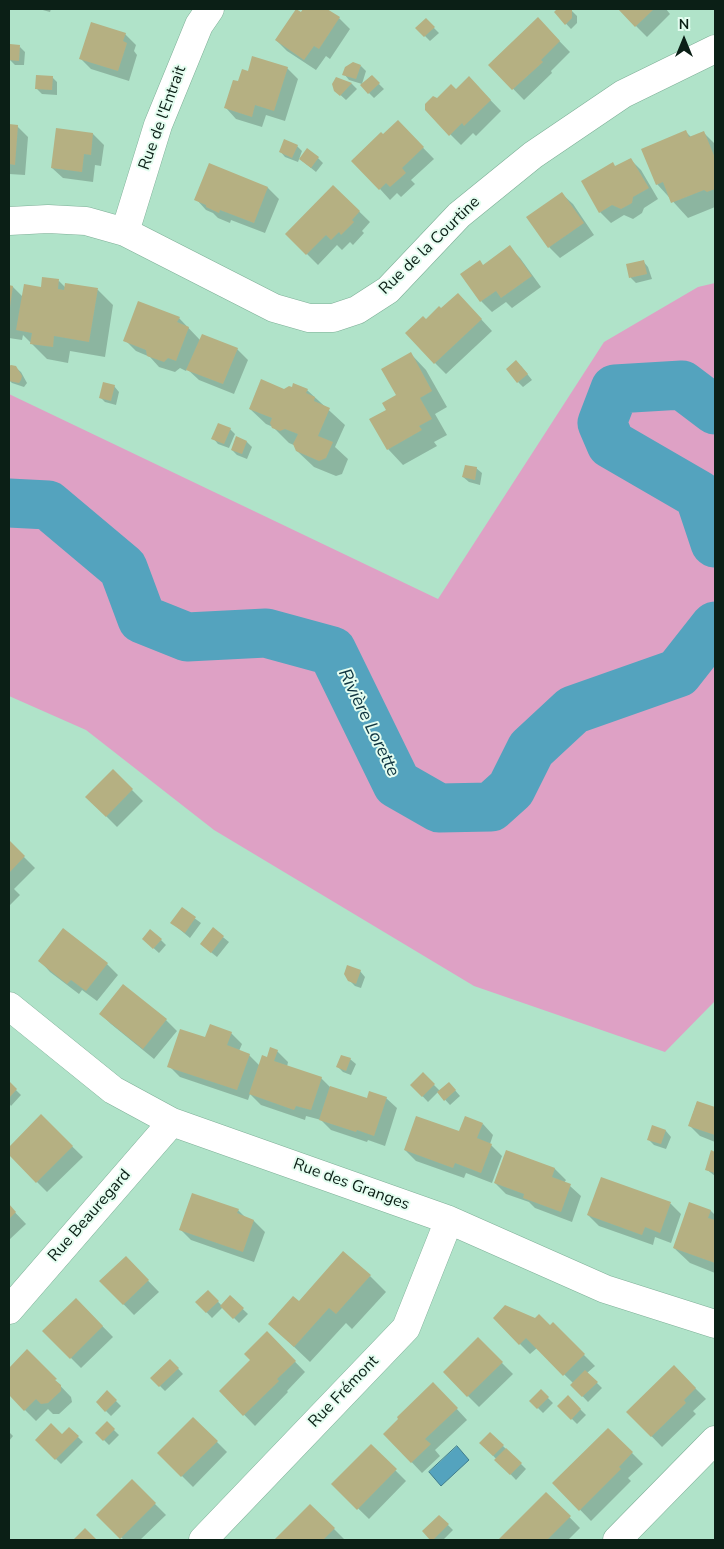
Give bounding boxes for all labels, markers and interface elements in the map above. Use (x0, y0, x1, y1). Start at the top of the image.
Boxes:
north arrow (659, 15, 709, 65)
text: N (679, 15, 689, 34)
street label: Rue de l'Entrait (135, 63, 191, 173)
street label: Rue de la Courtine (376, 193, 484, 299)
water label: Rivière Lorette (333, 666, 403, 780)
street label: Rue des Granges (290, 1155, 412, 1215)
street label: Rue Beauregard (45, 1166, 135, 1266)
street label: Rue Frémont (305, 1352, 383, 1432)

